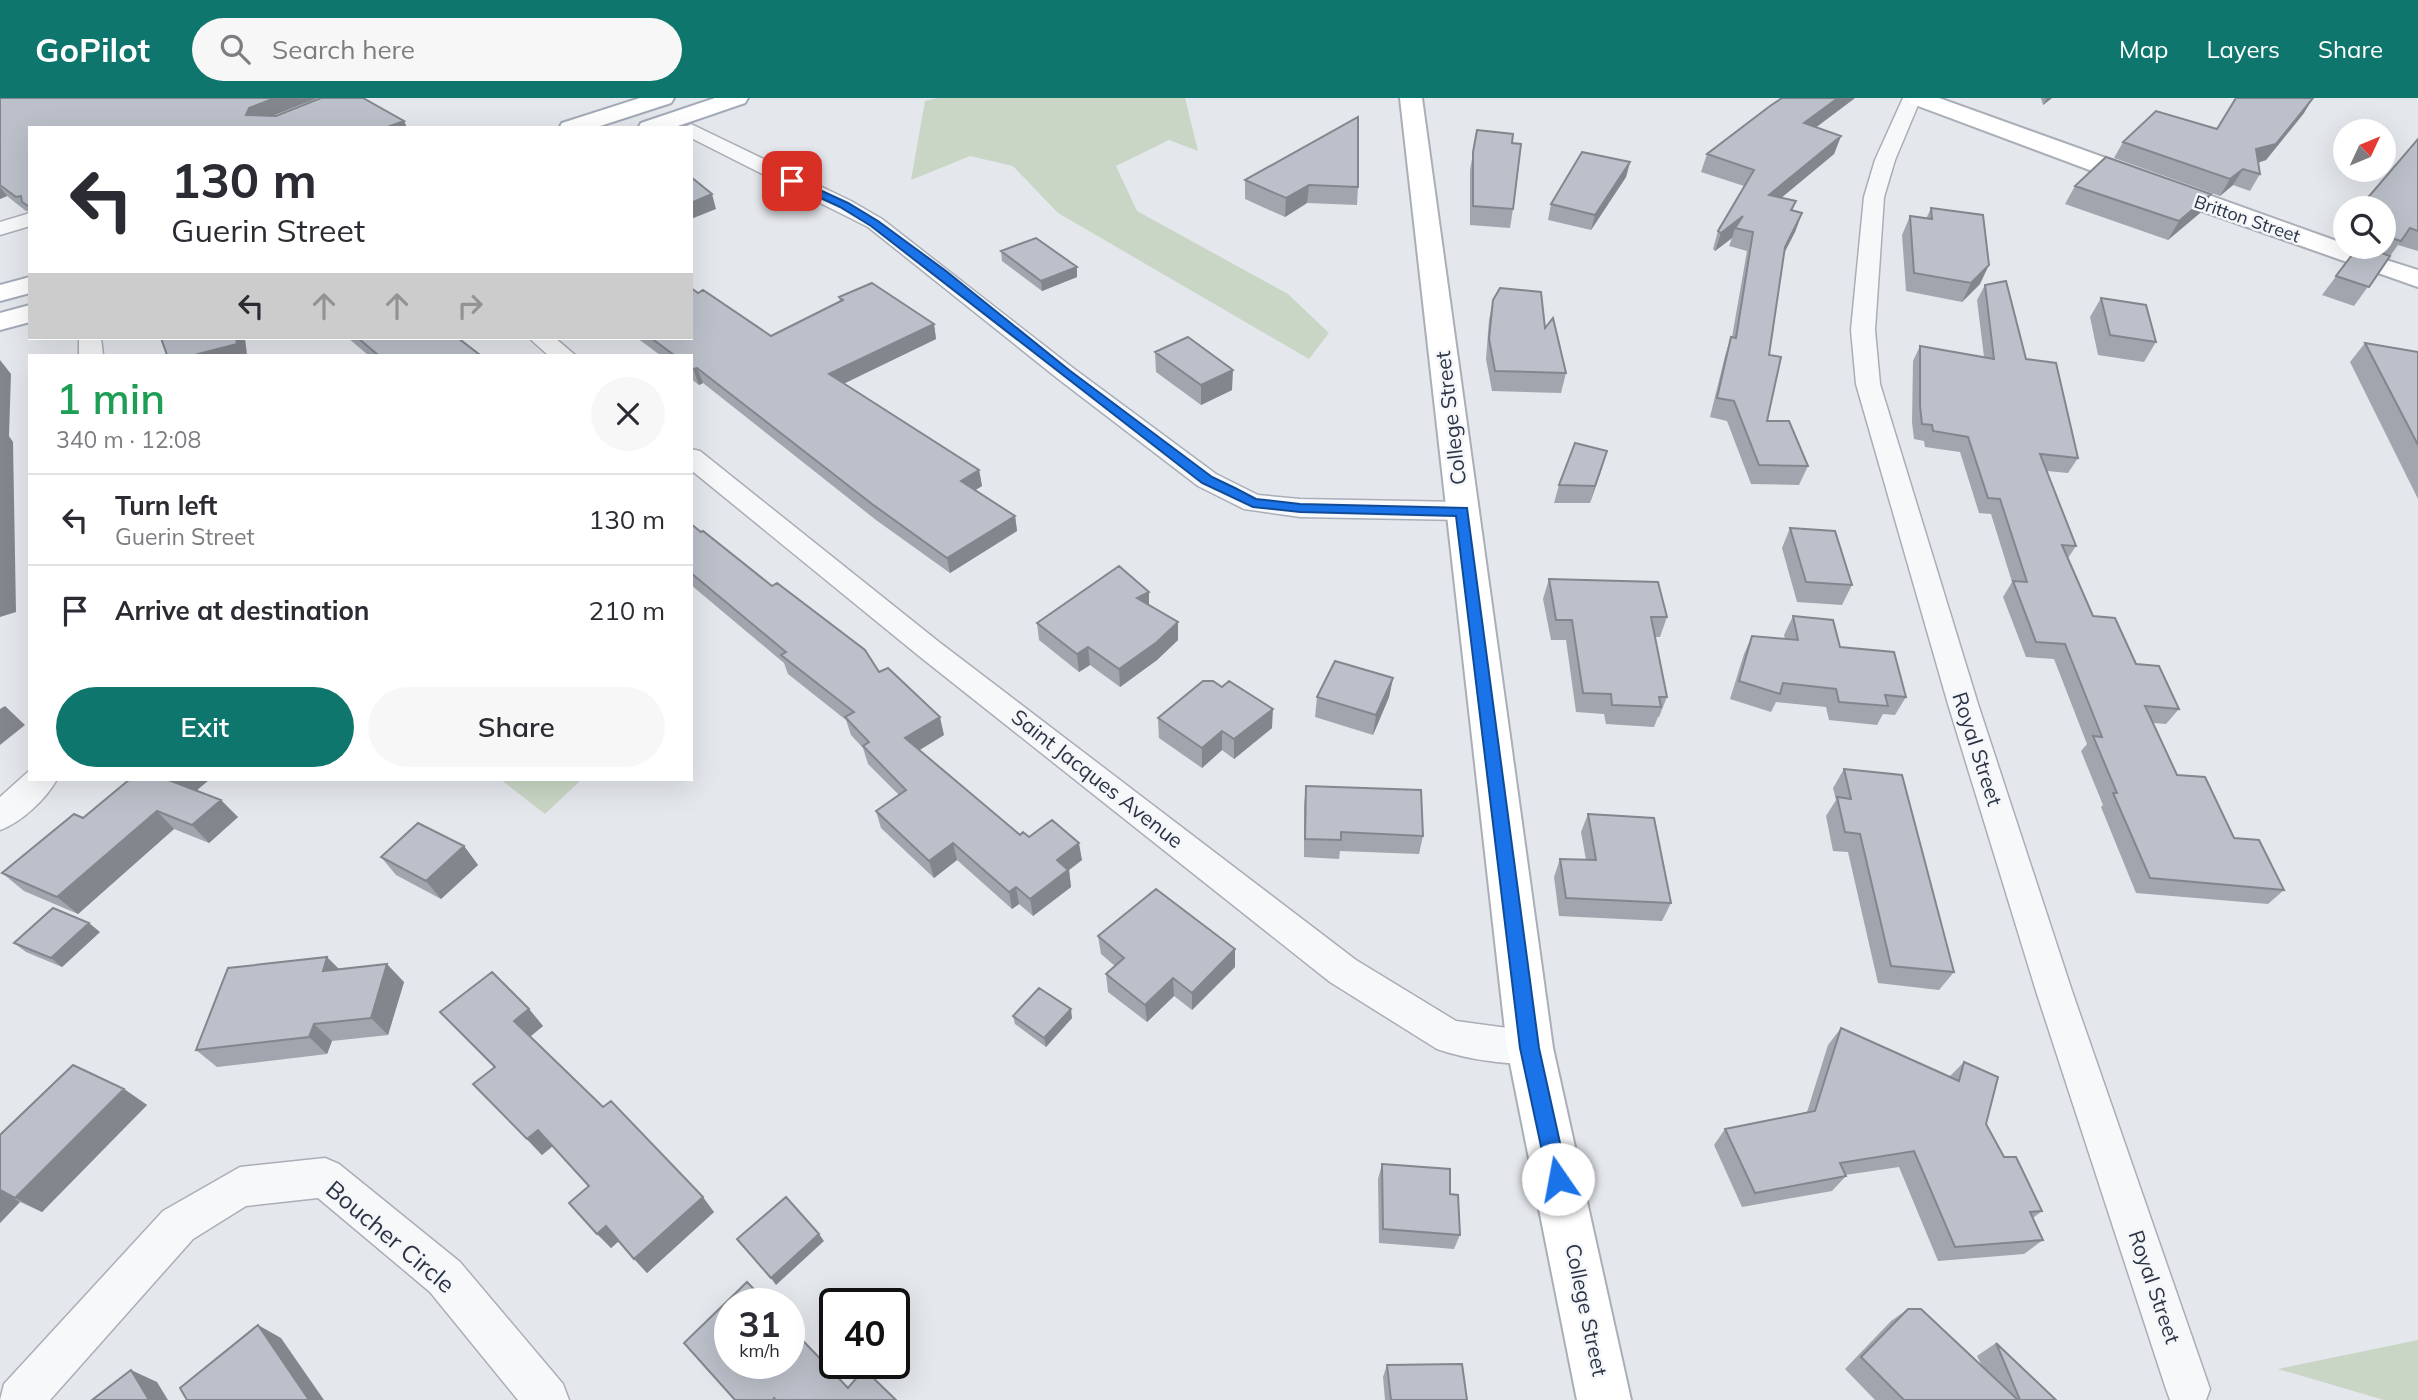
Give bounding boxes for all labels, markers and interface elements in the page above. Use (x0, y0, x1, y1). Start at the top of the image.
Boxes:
search box (192, 18, 682, 81)
text: GoPilot (35, 29, 150, 70)
icon: search (216, 30, 254, 68)
text: Search here (272, 33, 415, 66)
text: Map (2119, 34, 2168, 64)
text: Layers (2206, 34, 2280, 64)
text: Share (2318, 34, 2383, 64)
north arrow (2333, 119, 2396, 182)
map controls (2333, 119, 2396, 259)
text: 130 m (171, 149, 317, 210)
pin (762, 151, 822, 211)
icon: left (56, 154, 147, 245)
icon: arrive (773, 162, 811, 200)
street label: Britton Street (2191, 190, 2303, 247)
button: search (2333, 196, 2396, 259)
text: Guerin Street (171, 210, 365, 250)
icon: left (232, 287, 270, 325)
icon: ahead (305, 287, 343, 325)
icon: ahead (378, 287, 416, 325)
icon: right (451, 287, 489, 325)
street label: College Street (1429, 350, 1471, 487)
text: 1 min (56, 372, 165, 425)
button: close (591, 377, 665, 451)
text: 340 m · 12:08 (56, 425, 201, 454)
text: Turn left (115, 489, 217, 522)
icon: left (56, 501, 94, 539)
text: 130 m (589, 503, 665, 536)
text: Guerin Street (115, 522, 255, 551)
icon: arrive (56, 592, 94, 630)
text: Arrive at destination (115, 594, 370, 627)
text: 210 m (589, 594, 665, 627)
button: Exit (56, 687, 354, 767)
button: Share (368, 687, 665, 767)
street label: Royal Street (1947, 688, 2009, 809)
street label: Saint Jacques Avenue (1007, 703, 1189, 853)
position arrow (1521, 1142, 1595, 1216)
street label: Boucher Circle (320, 1174, 461, 1299)
street label: Royal Street (2123, 1227, 2186, 1347)
street label: College Street (1560, 1241, 1614, 1378)
speed limit sign: 40 (819, 1288, 910, 1379)
text: 31 (738, 1302, 781, 1346)
text: km/h (739, 1339, 780, 1362)

